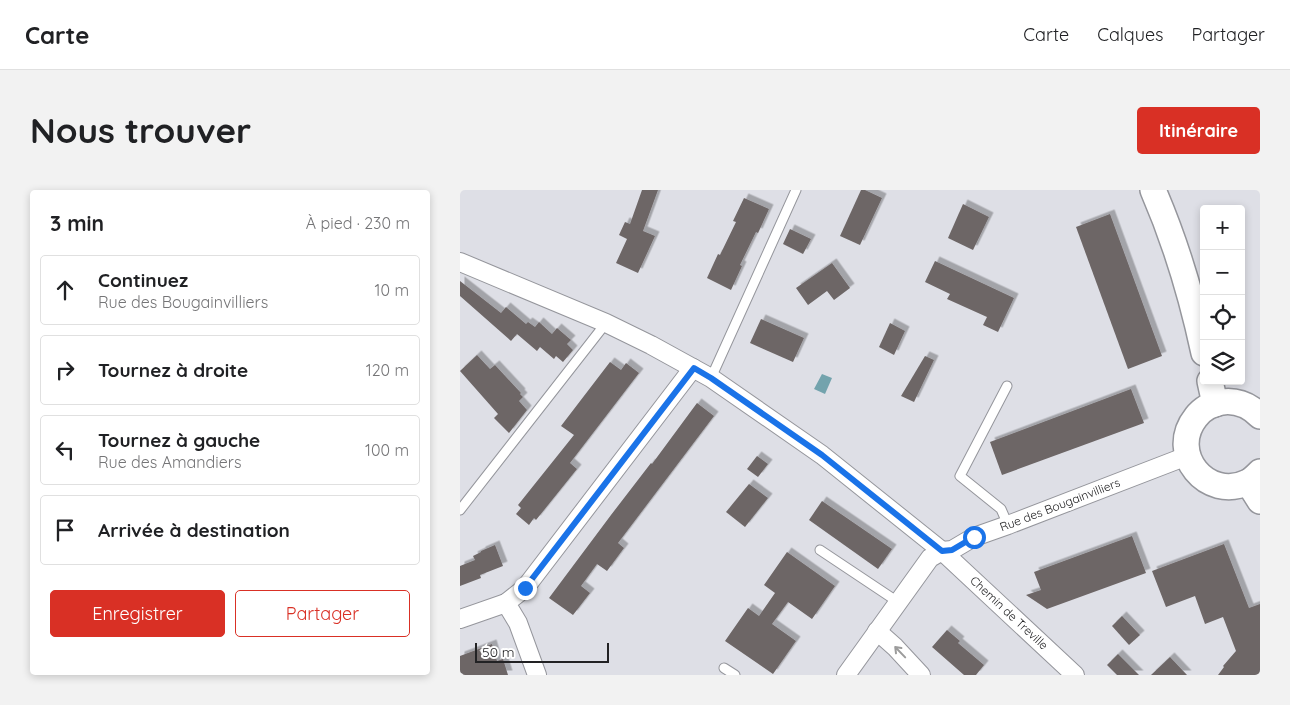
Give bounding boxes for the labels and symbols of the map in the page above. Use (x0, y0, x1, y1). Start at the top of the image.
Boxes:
street label: Rue des Bougainvilliers (998, 475, 1122, 534)
route start (963, 526, 986, 549)
street label: Chemin de Treville (967, 573, 1052, 653)
route end (514, 577, 537, 600)
scale bar (475, 640, 609, 663)
one-way arrow (894, 646, 906, 659)

